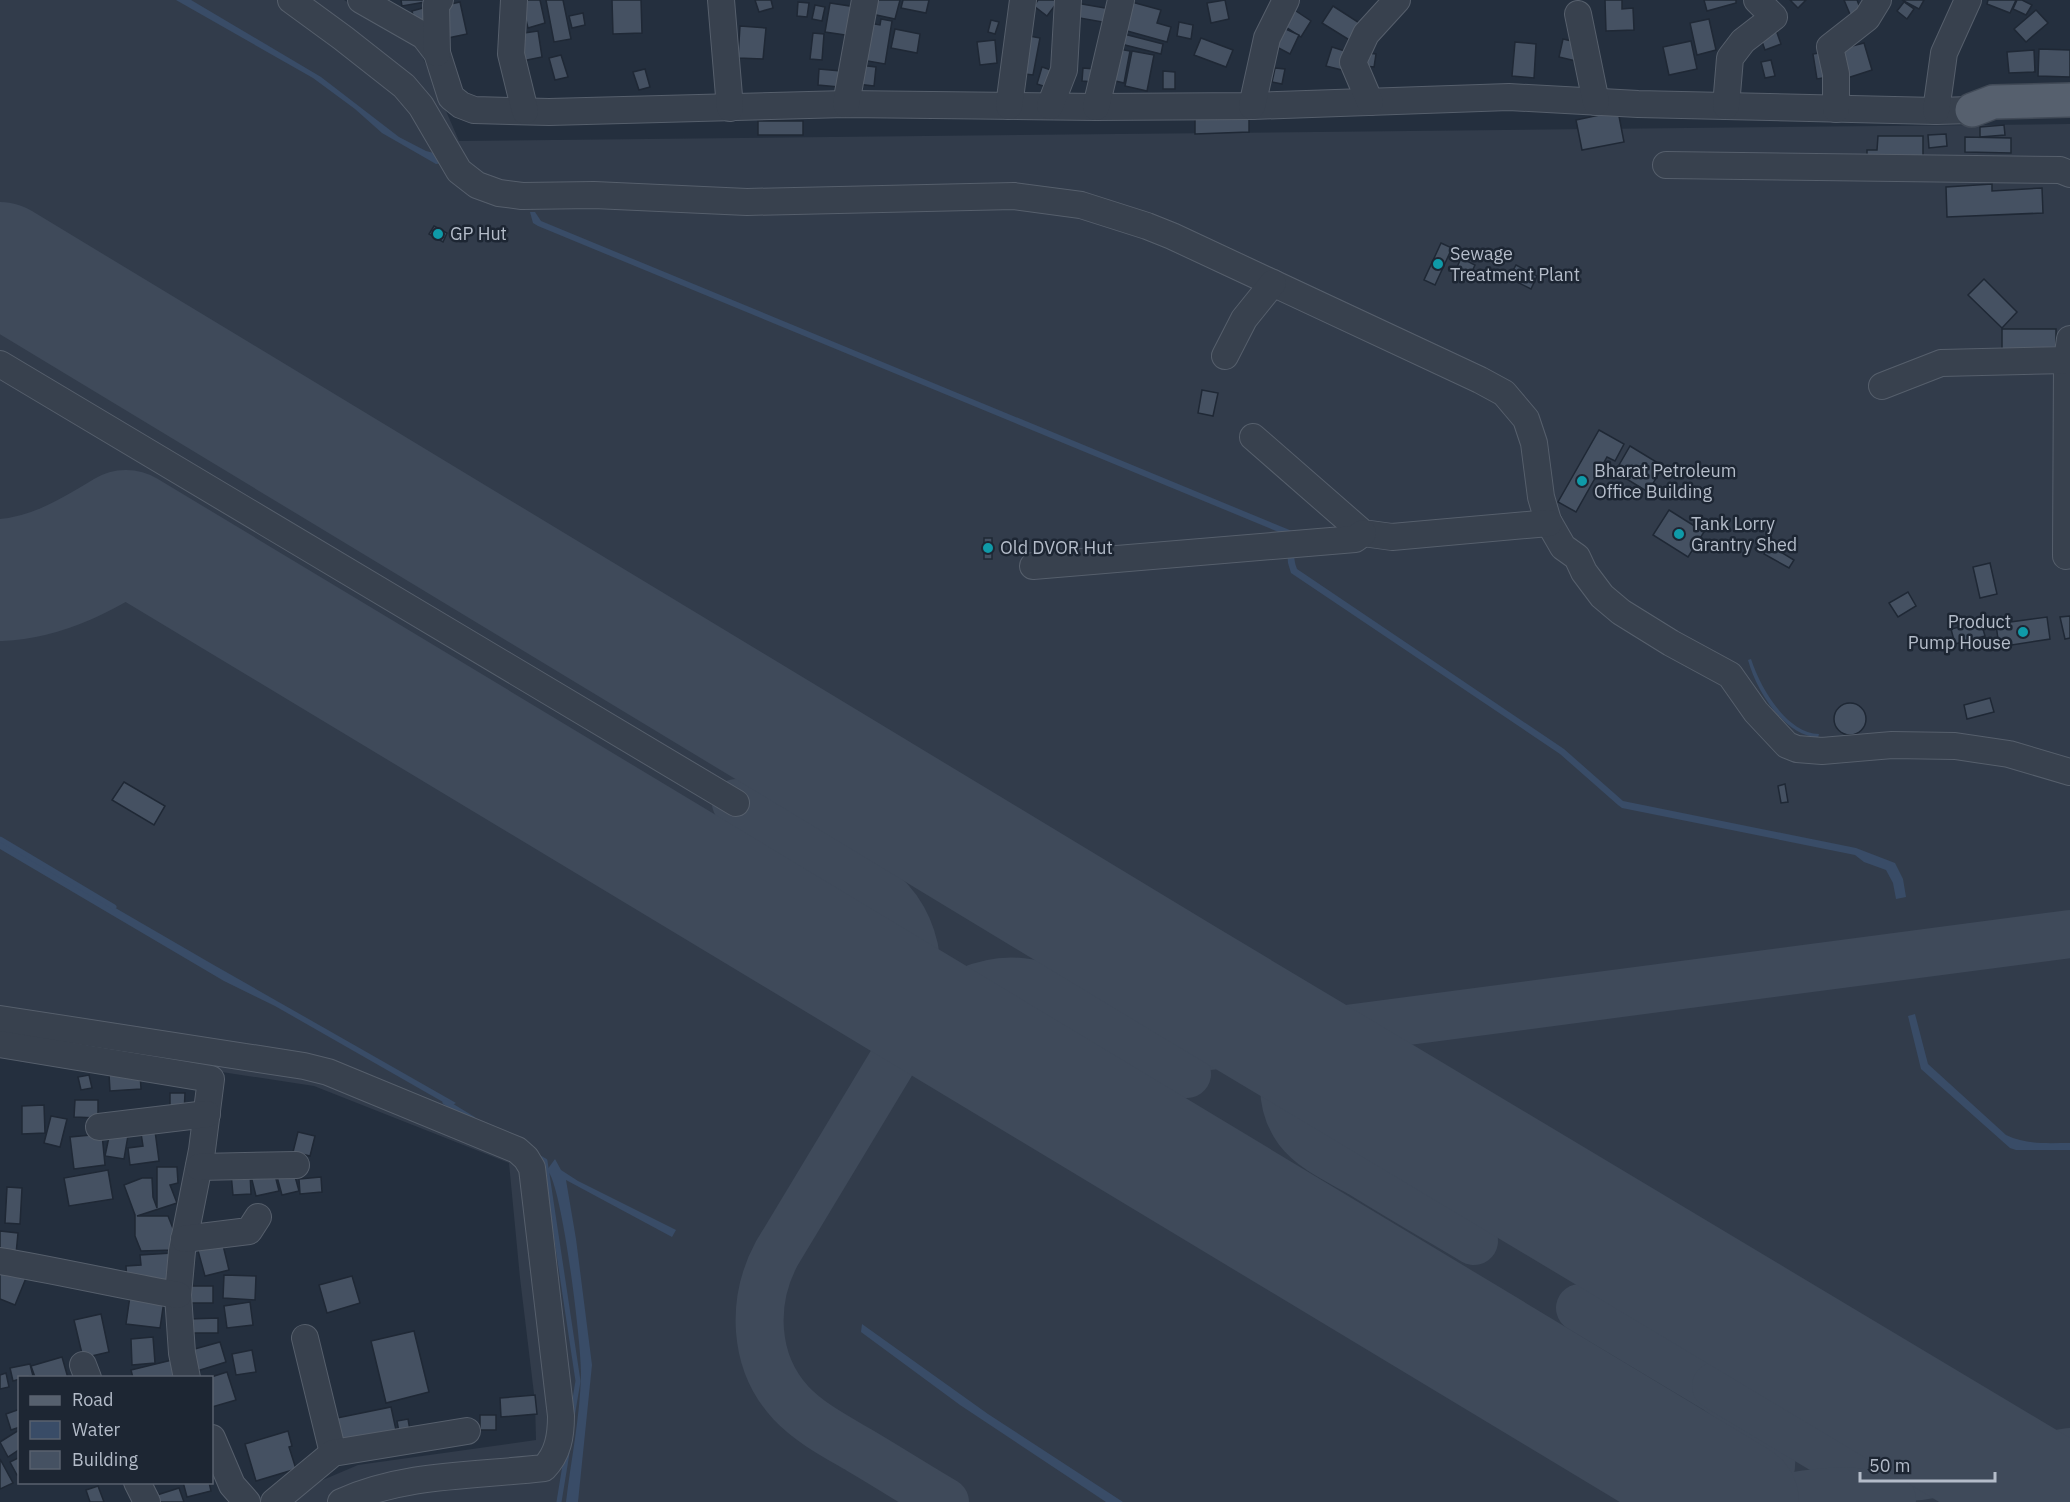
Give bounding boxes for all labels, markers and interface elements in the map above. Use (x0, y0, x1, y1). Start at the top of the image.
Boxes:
place label: GP Hut (450, 222, 507, 245)
marker: GP Hut (431, 227, 445, 241)
place label: Sewage Treatment Plant (1450, 242, 1580, 286)
marker: Sewage Treatment Plant (1431, 257, 1445, 271)
place label: Bharat Petroleum Office Building (1594, 459, 1736, 503)
marker: Bharat Petroleum Office Building (1575, 474, 1589, 488)
place label: Tank Lorry Grantry Shed (1691, 512, 1797, 556)
marker: Tank Lorry Grantry Shed (1672, 527, 1686, 541)
place label: Old DVOR Hut (1000, 536, 1113, 559)
marker: Old DVOR Hut (981, 541, 995, 555)
place label: Product Pump House (1908, 610, 2011, 654)
marker: Product Pump House (2016, 625, 2030, 639)
legend (18, 1376, 213, 1484)
text: Road (72, 1388, 113, 1411)
text: Water (72, 1418, 121, 1441)
scale bar (1860, 1445, 1995, 1483)
text: Building (72, 1448, 139, 1471)
text: 50 m (1869, 1454, 1911, 1477)

